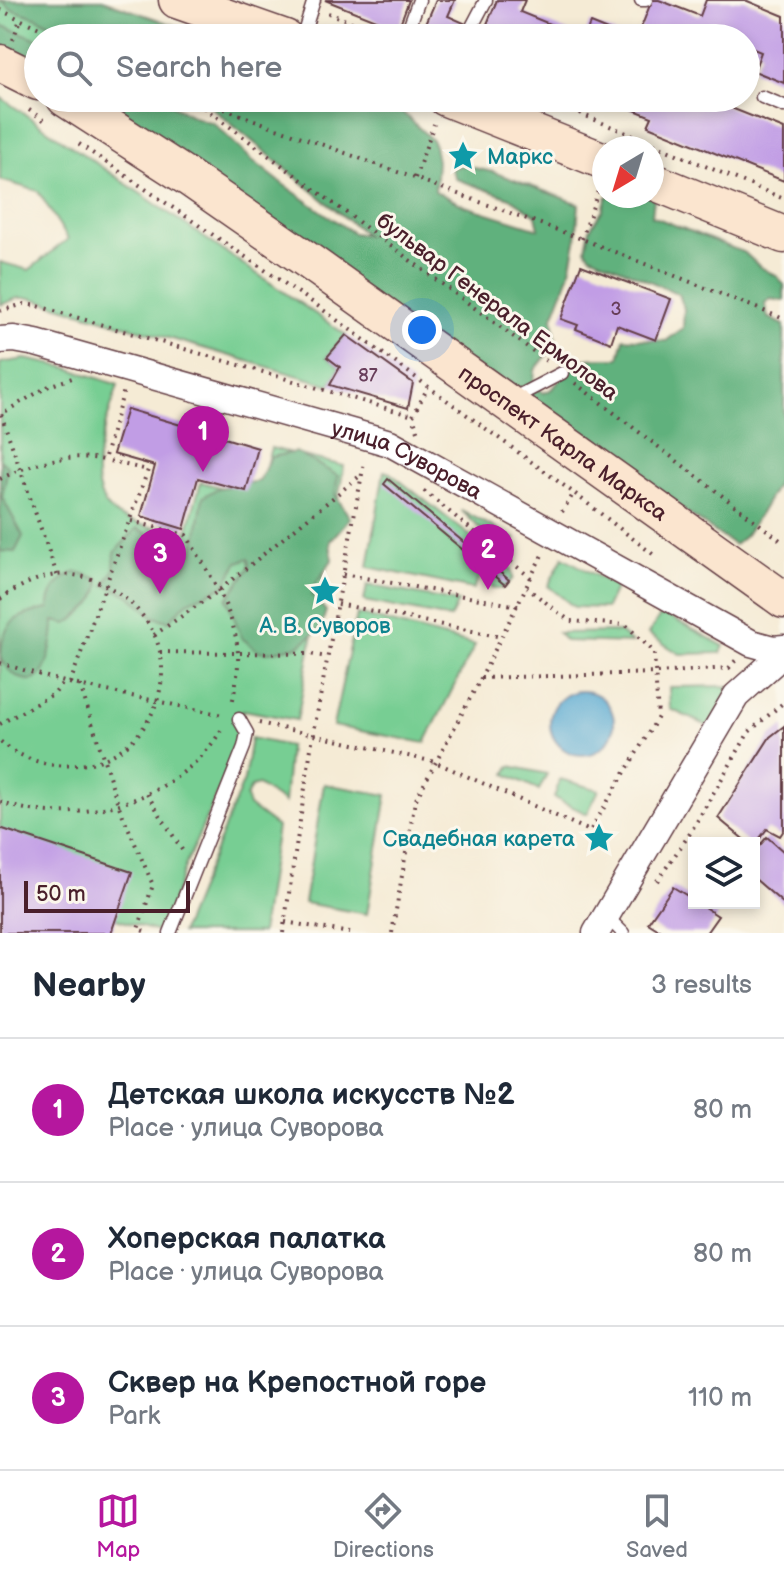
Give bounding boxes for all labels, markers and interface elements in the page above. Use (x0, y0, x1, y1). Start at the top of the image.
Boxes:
search box (24, 24, 760, 112)
icon: search (52, 46, 96, 90)
text: Search here (116, 50, 282, 86)
north arrow (592, 136, 664, 208)
place icon: Маркс (446, 139, 480, 173)
place label: Маркс (487, 144, 553, 171)
street label: бульвар Генерала Ермолова (371, 208, 623, 407)
house number: 3 (610, 299, 622, 320)
your location (402, 310, 442, 350)
street label: проспект Карла Маркса (453, 360, 672, 528)
house number: 87 (358, 365, 378, 386)
pin: 1 (177, 406, 229, 472)
street label: улица Суворова (328, 415, 486, 506)
pin: 2 (462, 524, 514, 590)
pin: 3 (134, 528, 186, 594)
place icon: А. В. Суворов (308, 574, 342, 608)
place label: А. В. Суворов (258, 613, 391, 640)
place icon: Свадебная карета (582, 821, 616, 855)
place label: Свадебная карета (383, 826, 575, 853)
map controls (688, 837, 760, 909)
button: layers (688, 837, 760, 909)
scale bar (24, 877, 190, 913)
text: 50 m (36, 881, 86, 908)
text: Nearby (32, 965, 146, 1006)
text: 3 results (651, 970, 752, 1001)
text: Детская школа искусств №2 (108, 1077, 515, 1113)
text: 1 (53, 1095, 63, 1126)
text: 80 m (693, 1095, 752, 1126)
text: Place · улица Суворова (108, 1113, 384, 1144)
text: Хоперская палатка (108, 1221, 385, 1257)
text: 2 (50, 1239, 66, 1270)
text: 80 m (693, 1239, 752, 1270)
text: Place · улица Суворова (108, 1257, 384, 1288)
text: Сквер на Крепостной горе (108, 1365, 486, 1401)
text: 3 (50, 1383, 66, 1414)
text: 110 m (688, 1383, 752, 1414)
text: Park (108, 1401, 160, 1432)
tab: Map (96, 1489, 140, 1564)
tab: Directions (333, 1489, 434, 1564)
tab: Saved (626, 1489, 688, 1564)

